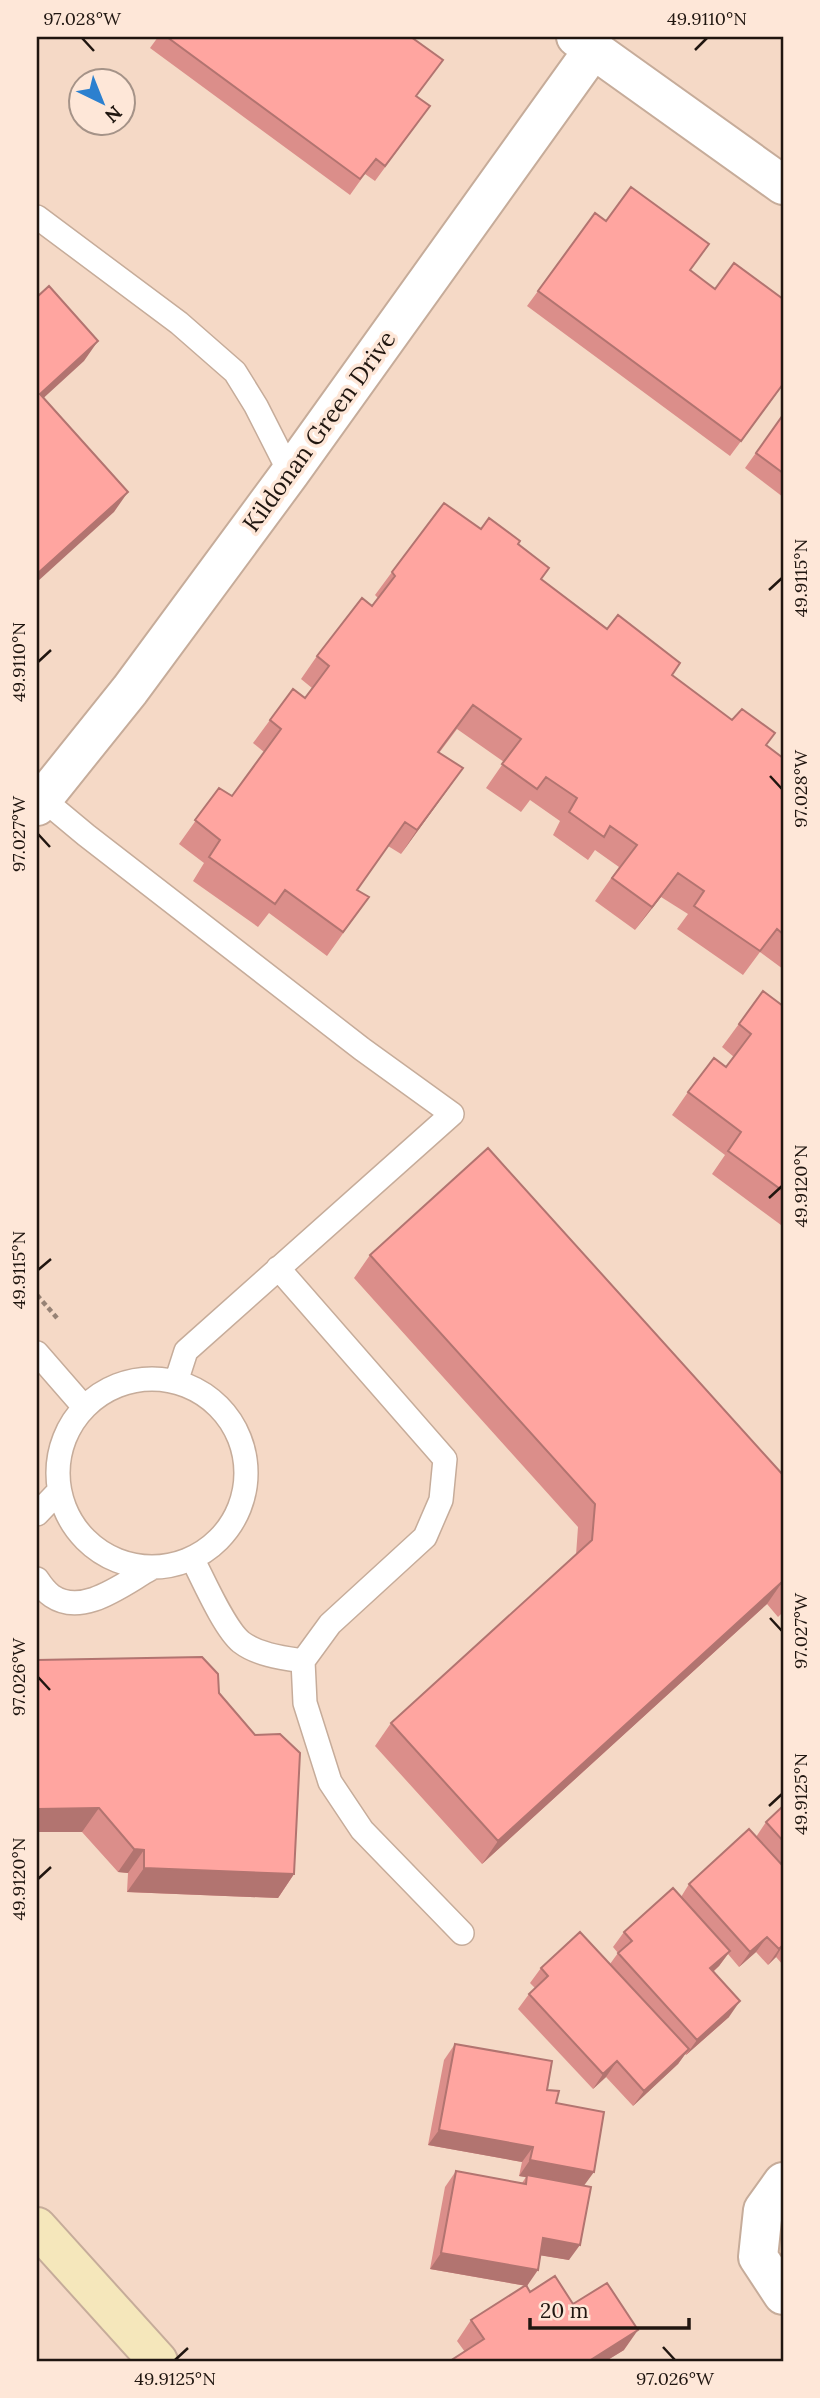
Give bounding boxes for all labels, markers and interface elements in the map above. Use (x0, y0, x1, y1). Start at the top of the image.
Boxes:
text: 97.028°W (43, 7, 122, 30)
text: 49.9110°N (667, 7, 747, 30)
north arrow (66, 66, 136, 136)
text: N (100, 101, 127, 128)
street label: Kildonan Green Drive (236, 324, 402, 538)
text: 49.9115°N (789, 539, 812, 617)
text: 49.9110°N (7, 622, 30, 702)
text: 97.028°W (789, 749, 812, 828)
text: 97.027°W (7, 795, 30, 872)
text: 49.9120°N (789, 1144, 812, 1228)
text: 49.9115°N (7, 1231, 30, 1309)
text: 97.027°W (789, 1592, 812, 1669)
text: 97.026°W (7, 1637, 30, 1716)
text: 49.9125°N (789, 1753, 812, 1835)
text: 49.9120°N (7, 1837, 30, 1921)
scale bar (530, 2286, 689, 2330)
text: 20 m (540, 2297, 589, 2324)
text: 49.9125°N (134, 2367, 216, 2390)
text: 97.026°W (636, 2367, 715, 2390)

